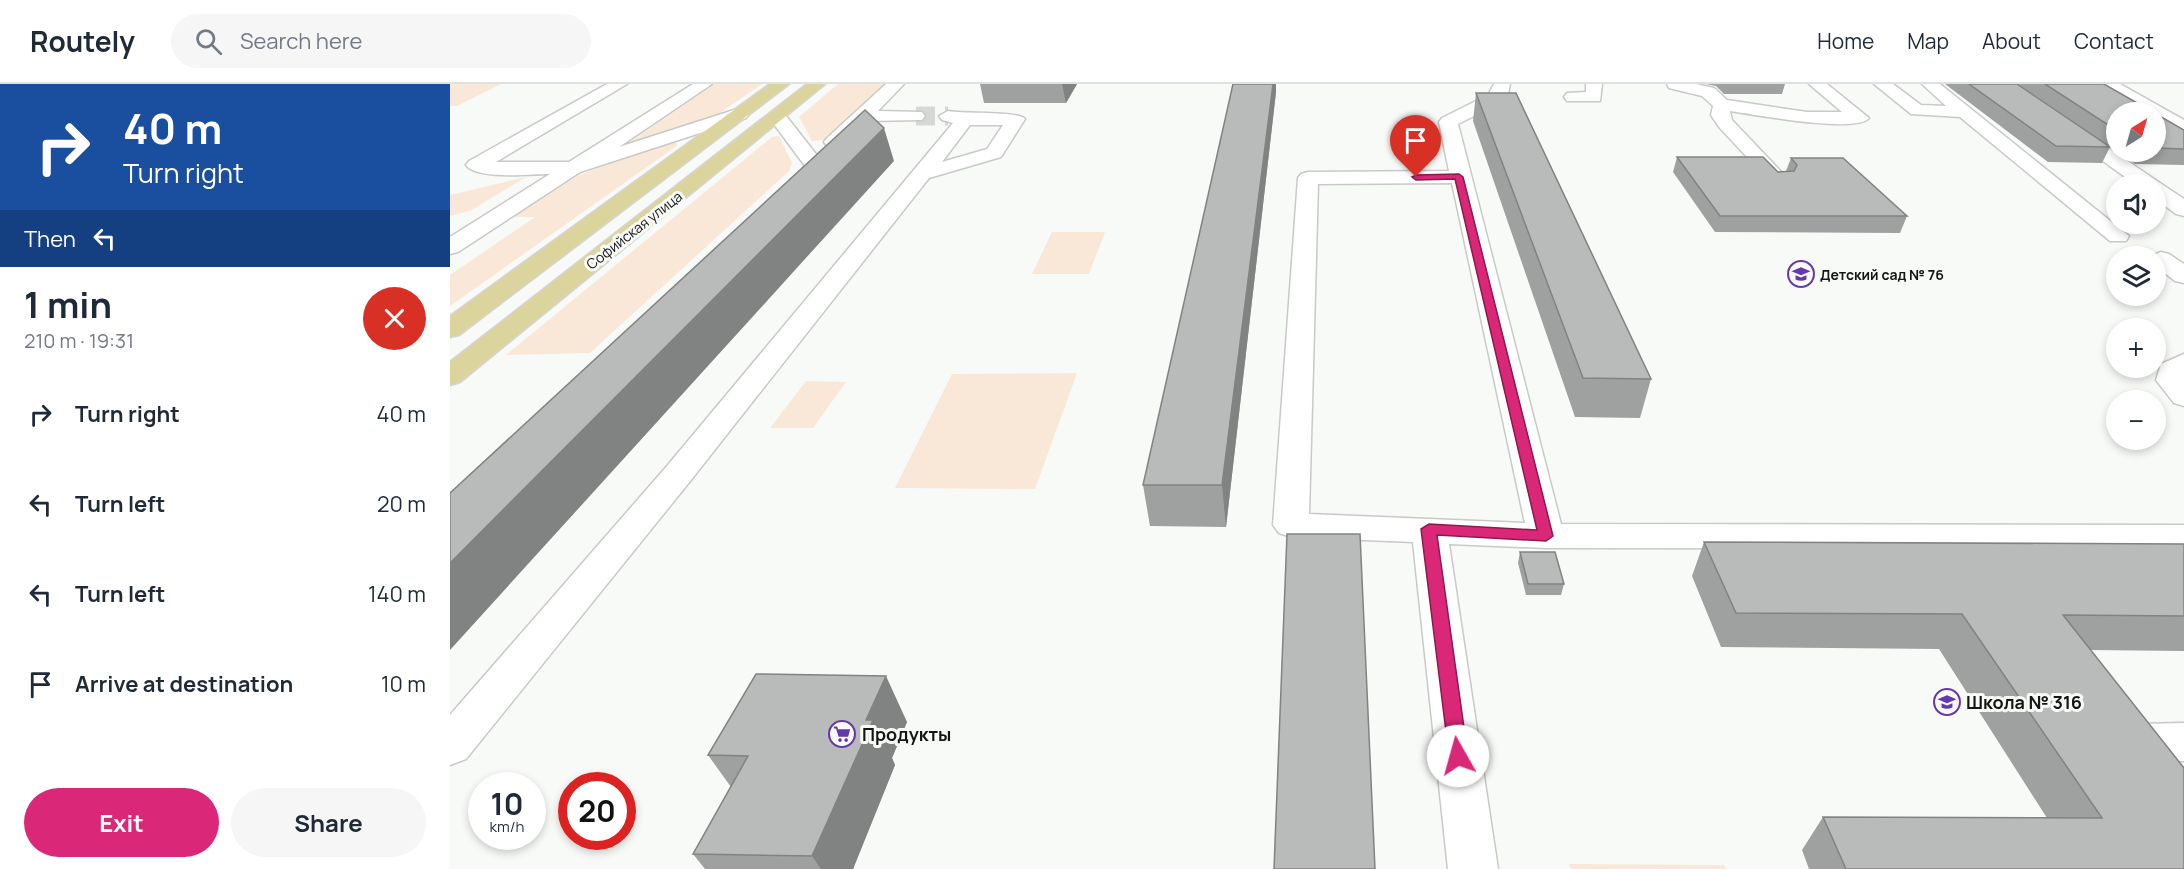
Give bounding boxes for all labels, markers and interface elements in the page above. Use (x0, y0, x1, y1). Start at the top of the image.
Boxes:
search box (171, 14, 591, 68)
text: Routely (30, 22, 135, 60)
icon: search (192, 25, 225, 58)
text: Search here (240, 26, 362, 56)
text: Home (1817, 27, 1874, 55)
text: Map (1907, 27, 1949, 55)
text: About (1982, 27, 2041, 55)
text: Contact (2074, 27, 2154, 55)
text: 40 m (123, 99, 222, 157)
north arrow (2106, 102, 2166, 162)
map controls (2106, 102, 2166, 450)
icon: right (24, 108, 102, 186)
pin (1390, 115, 1441, 177)
icon: arrive (1399, 124, 1432, 157)
text: Turn right (123, 154, 244, 191)
button: sound (2106, 174, 2166, 234)
street label: Софийская улица (582, 187, 686, 273)
icon: left (88, 222, 121, 255)
text: Then (24, 224, 76, 254)
button: layers (2106, 246, 2166, 306)
school or university icon: Детский сад № 76 (1786, 259, 1816, 289)
place label: Детский сад № 76 (1820, 265, 1944, 284)
text: 1 min (24, 280, 112, 329)
button: close (363, 287, 426, 350)
button: + (2106, 318, 2166, 378)
text: 210 m · 19:31 (24, 327, 134, 354)
button: − (2106, 390, 2166, 450)
icon: right (24, 398, 57, 431)
text: Turn right (75, 399, 180, 429)
text: 40 m (377, 399, 426, 429)
icon: left (24, 488, 57, 521)
text: Turn left (75, 489, 165, 519)
text: 20 m (377, 489, 426, 519)
icon: left (24, 578, 57, 611)
text: Turn left (75, 579, 165, 609)
text: 140 m (368, 579, 426, 609)
icon: arrive (24, 668, 57, 701)
text: Arrive at destination (75, 669, 293, 699)
text: 10 m (381, 669, 426, 699)
school or university icon: Школа № 316 (1932, 687, 1962, 717)
place label: Школа № 316 (1966, 690, 2082, 714)
supermarket icon: Продукты (827, 719, 857, 749)
place label: Продукты (862, 722, 951, 746)
position arrow (1426, 724, 1490, 788)
speed limit sign: 20 (558, 772, 636, 850)
text: 10 (491, 783, 523, 824)
button: Exit (24, 788, 219, 857)
button: Share (231, 788, 426, 857)
text: km/h (490, 816, 524, 837)

